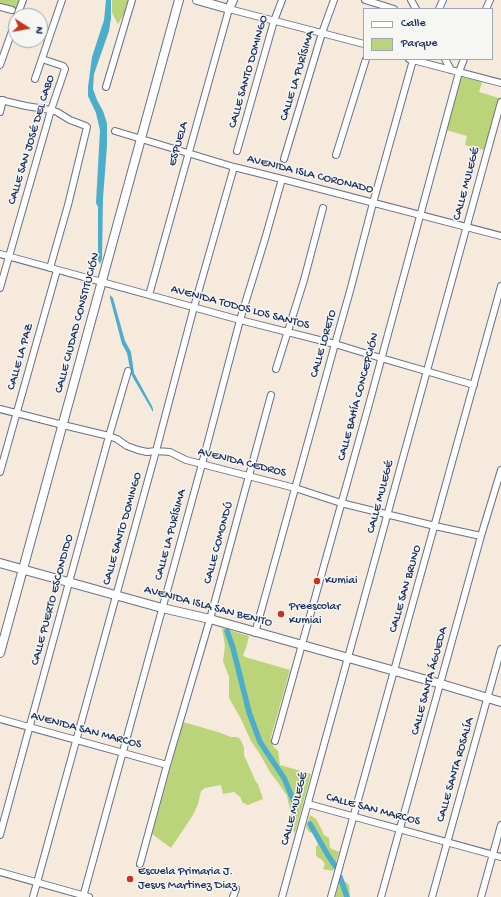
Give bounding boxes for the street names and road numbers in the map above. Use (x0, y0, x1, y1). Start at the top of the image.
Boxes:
street label: CALLE SANTO DOMINGO (226, 14, 272, 130)
street label: CALLE LA PURÍSIMA (277, 29, 319, 123)
street label: CALLE SAN JOSÉ DEL CABO (5, 73, 59, 207)
street label: ESPUELA (166, 120, 192, 168)
street label: CALLE MULEGÉ (450, 146, 484, 222)
street label: AVENIDA ISLA CORONADO (245, 152, 375, 198)
street label: CALLE CIUDAD CONSTITUCIÓN (52, 251, 104, 395)
street label: AVENIDA TODOS LOS SANTOS (169, 283, 311, 333)
street label: CALLE LORETO (307, 308, 341, 380)
street label: CALLE LA PAZ (5, 322, 37, 392)
street label: CALLE BAHÍA CONCEPCIÓN (335, 331, 383, 463)
street label: AVENIDA CEDROS (196, 445, 288, 481)
street label: CALLE MULEGÉ (364, 459, 398, 535)
street label: CALLE SANTO DOMINGO (100, 471, 146, 587)
street label: CALLE LA PURÍSIMA (152, 488, 190, 582)
street label: CALLE COMONDÚ (201, 500, 237, 586)
street label: CALLE PUERTO ESCONDIDO (29, 533, 77, 667)
street label: CALLE SAN BRUNO (387, 544, 425, 634)
street label: AVENIDA ISLA SAN BENITO (142, 583, 274, 631)
street label: CALLE SANTA ÁGUEDA (409, 625, 451, 737)
street label: AVENIDA SAN MARCOS (29, 709, 143, 753)
street label: CALLE SANTA ROSALÍA (434, 716, 478, 824)
street label: CALLE MULEGÉ (278, 771, 312, 847)
street label: CALLE SAN MARCOS (324, 790, 422, 830)

